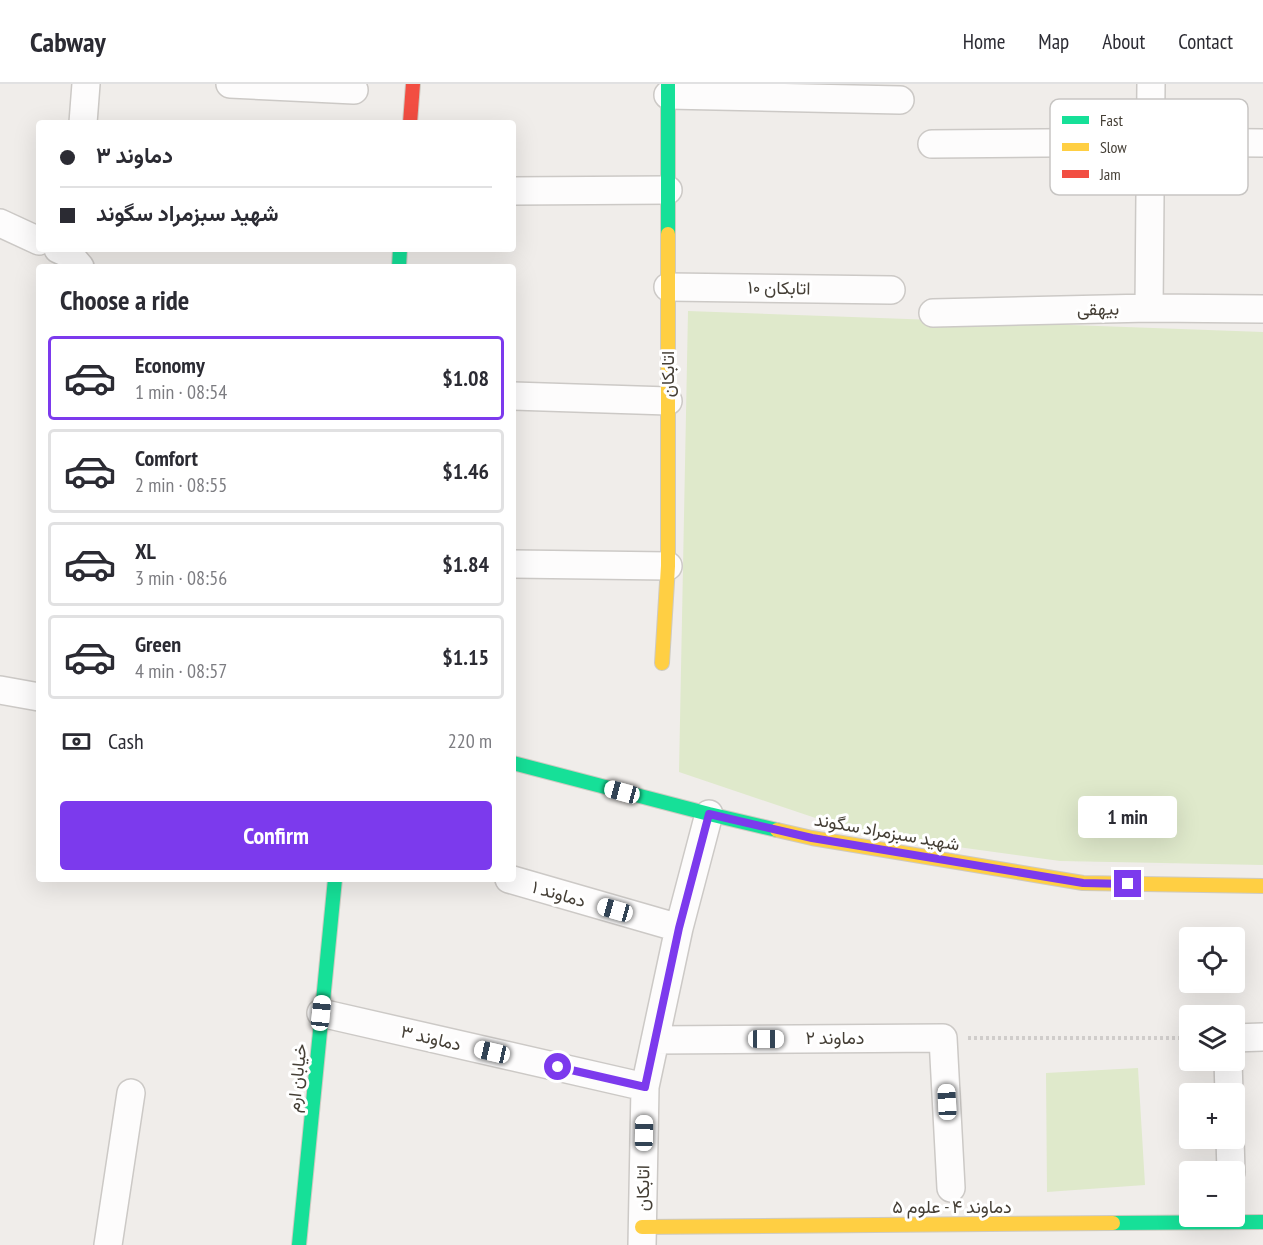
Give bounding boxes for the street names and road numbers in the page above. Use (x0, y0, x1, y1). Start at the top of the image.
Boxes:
street label: اتابکان ۱۰ (747, 275, 811, 300)
street label: بیهقی (1077, 297, 1119, 320)
street label: اتابکان (656, 351, 679, 397)
street label: شهید سبزمراد سگوند (813, 807, 962, 856)
street label: دماوند ۱ (530, 875, 589, 912)
street label: دماوند ۳ (399, 1019, 464, 1056)
street label: دماوند ۲ (806, 1026, 864, 1049)
street label: خیابان ارم (281, 1042, 313, 1114)
street label: اتابکان (631, 1165, 654, 1211)
street label: دماوند ۴ - علوم ۵ (892, 1195, 1012, 1219)

